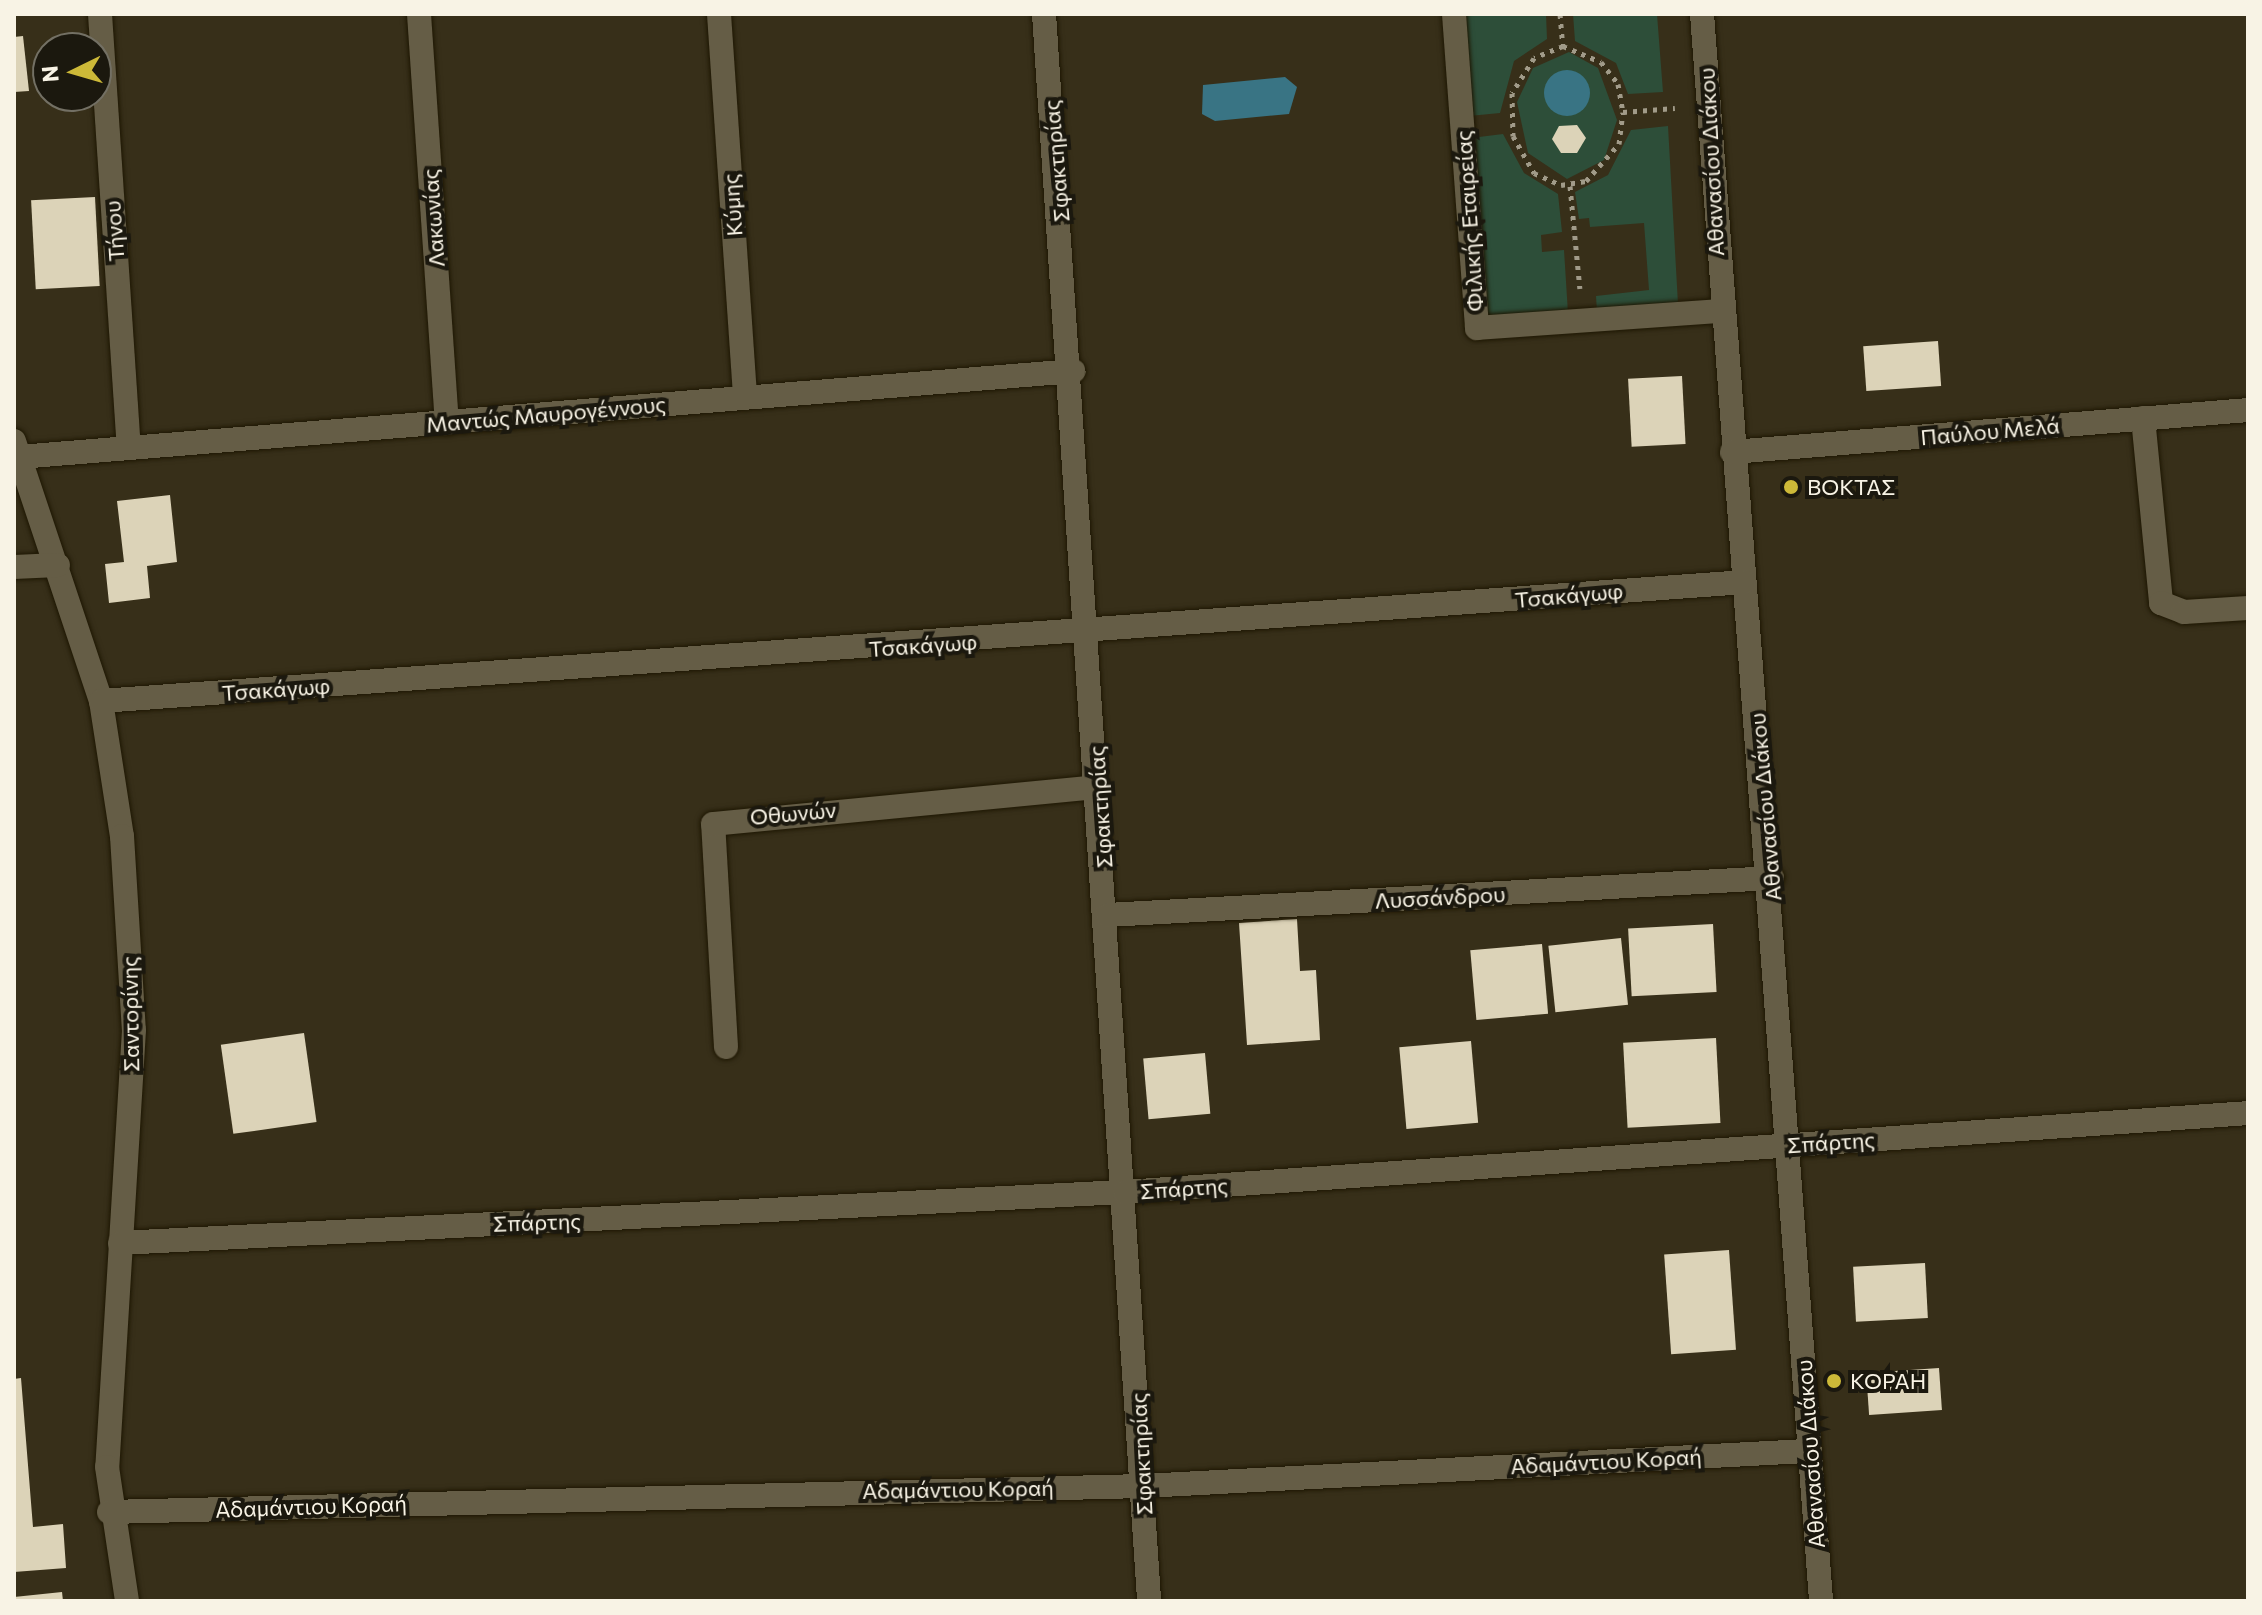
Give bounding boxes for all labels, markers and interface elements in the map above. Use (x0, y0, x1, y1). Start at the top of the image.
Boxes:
north arrow (32, 32, 112, 112)
text: N (35, 65, 64, 83)
street label: Αθανασίου Διάκου (1693, 67, 1729, 257)
street label: Σφακτηρίας (1038, 99, 1074, 223)
street label: Φιλικής Εταιρείας (1449, 129, 1489, 313)
street label: Λακωνίας (416, 168, 450, 268)
street label: Κύμης (717, 173, 747, 237)
street label: Τήνου (99, 200, 129, 262)
street label: Μαντώς Μαυρογέννους (425, 390, 667, 438)
street label: Παύλου Μελά (1919, 412, 2061, 450)
place label: ΒΟΚΤΑΣ (1807, 474, 1895, 500)
marker: ΒΟΚΤΑΣ (1782, 478, 1800, 496)
street label: Τσακάγωφ (1514, 577, 1624, 613)
street label: Τσακάγωφ (868, 628, 978, 662)
street label: Τσακάγωφ (221, 672, 331, 706)
street label: Αθανασίου Διάκου (1744, 712, 1786, 902)
street label: Σφακτηρίας (1083, 745, 1117, 869)
street label: Οθωνών (749, 796, 837, 830)
street label: Λυσσάνδρου (1374, 880, 1506, 914)
street label: Σαντορίνης (116, 956, 144, 1072)
street label: Σπάρτης (1786, 1126, 1876, 1158)
street label: Σπάρτης (1139, 1172, 1229, 1204)
street label: Σπάρτης (492, 1207, 582, 1237)
street label: Αθανασίου Διάκου (1790, 1359, 1830, 1549)
place label: ΚΟΡΑΗ (1850, 1368, 1926, 1394)
marker: ΚΟΡΑΗ (1825, 1372, 1843, 1390)
street label: Σφακτηρίας (1125, 1392, 1157, 1516)
street label: Αδαμάντιου Κοραή (1510, 1443, 1702, 1479)
street label: Αδαμάντιου Κοραή (862, 1474, 1054, 1504)
street label: Αδαμάντιου Κοραή (215, 1489, 407, 1523)

